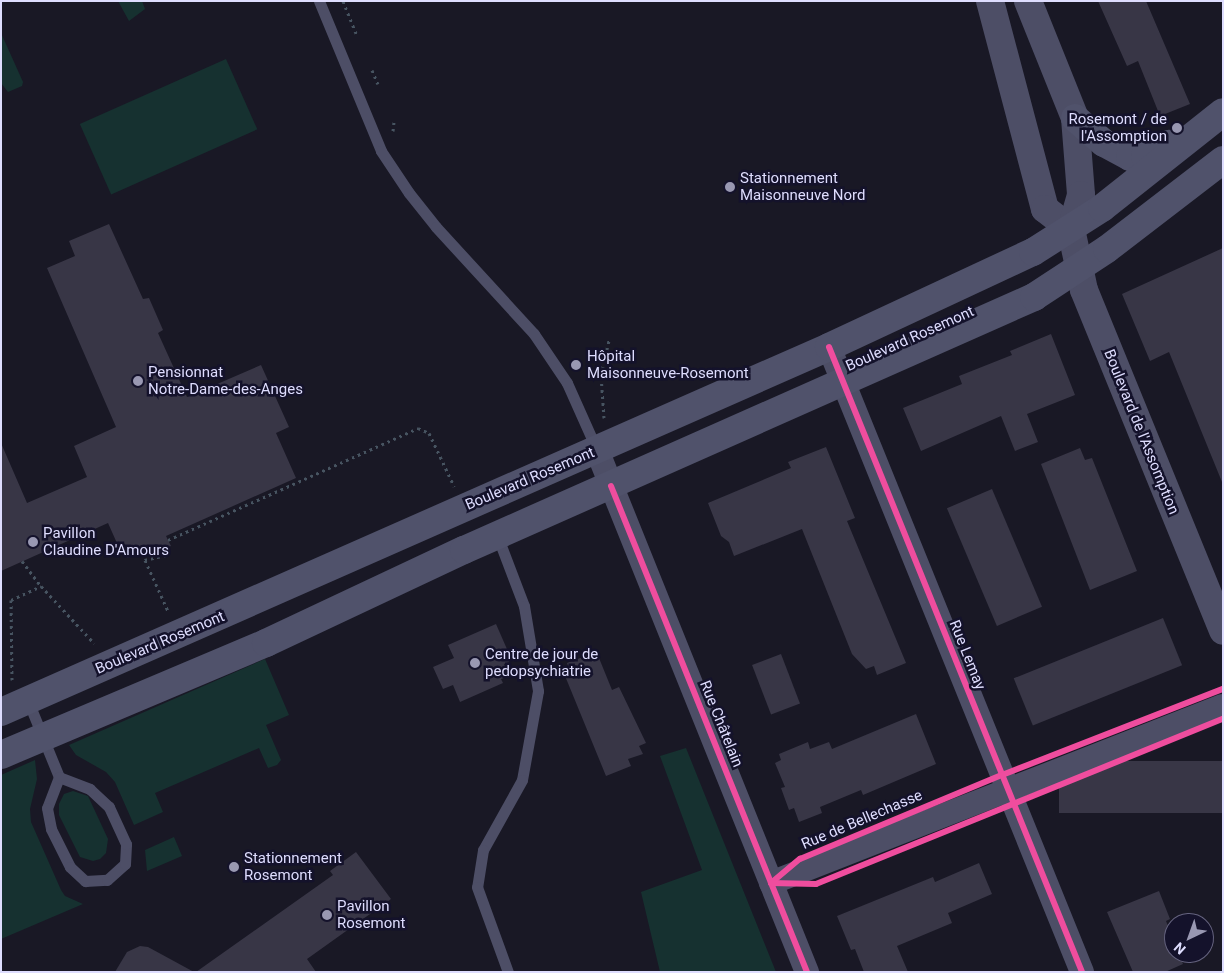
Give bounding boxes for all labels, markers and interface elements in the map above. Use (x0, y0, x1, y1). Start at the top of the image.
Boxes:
place label: Rosemont / de l'Assomption (1069, 110, 1167, 145)
marker: Rosemont / de l'Assomption (1171, 122, 1183, 134)
place label: Stationnement Maisonneuve Nord (740, 169, 865, 204)
marker: Stationnement Maisonneuve Nord (724, 181, 736, 193)
street label: Boulevard Rosemont (843, 303, 977, 375)
place label: Hôpital Maisonneuve-Rosemont (587, 347, 749, 382)
street label: Boulevard de l'Assomption (1100, 347, 1182, 517)
marker: Hôpital Maisonneuve-Rosemont (569, 358, 583, 372)
place label: Pensionnat Notre-Dame-des-Anges (148, 363, 303, 398)
marker: Pensionnat Notre-Dame-des-Anges (132, 375, 144, 387)
street label: Boulevard Rosemont (463, 444, 597, 514)
place label: Pavillon Claudine D'Amours (43, 524, 169, 559)
marker: Pavillon Claudine D'Amours (27, 536, 39, 548)
street label: Boulevard Rosemont (93, 608, 227, 678)
street label: Rue Lemay (945, 618, 989, 692)
place label: Centre de jour de pedopsychiatrie (485, 645, 598, 680)
marker: Centre de jour de pedopsychiatrie (469, 657, 481, 669)
street label: Rue Châtelain (695, 678, 747, 770)
street label: Rue de Bellechasse (799, 786, 925, 854)
place label: Stationnement Rosemont (244, 849, 342, 884)
marker: Stationnement Rosemont (228, 861, 240, 873)
place label: Pavillon Rosemont (337, 897, 405, 932)
marker: Pavillon Rosemont (321, 909, 333, 921)
north arrow (1164, 913, 1214, 963)
text: N (1171, 939, 1189, 958)

